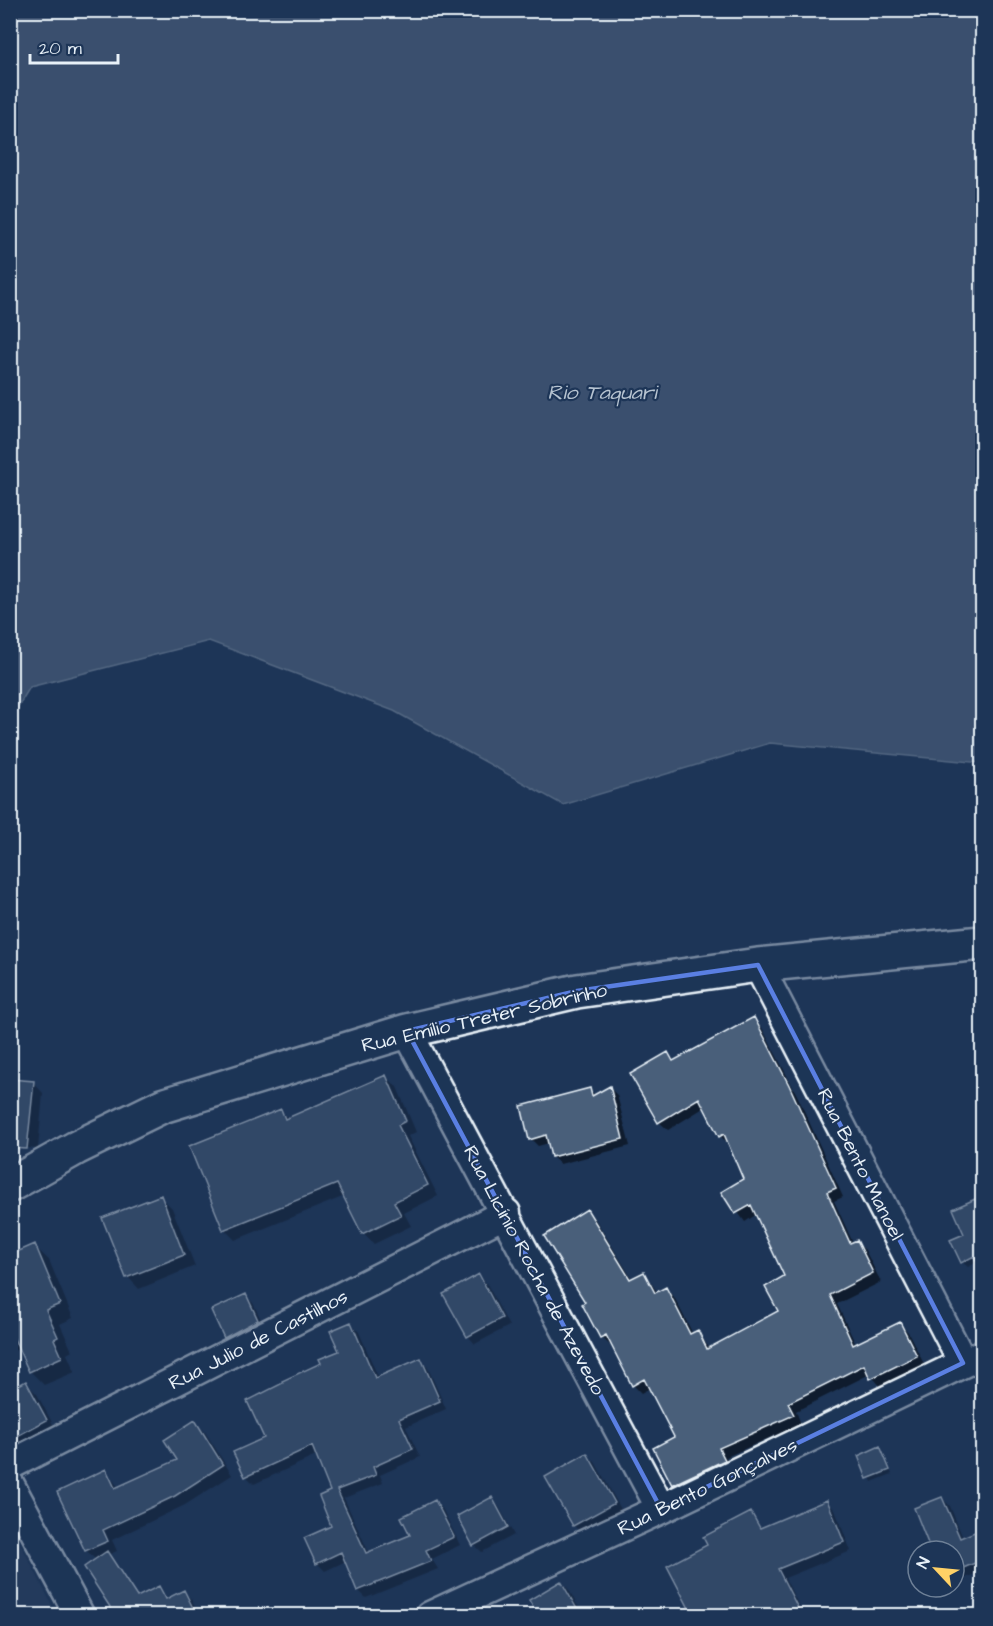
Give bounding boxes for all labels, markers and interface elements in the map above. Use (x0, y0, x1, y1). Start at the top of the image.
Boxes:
scale bar (30, 27, 118, 65)
text: 20 m (39, 36, 82, 61)
water label: Rio Taquari (547, 378, 659, 407)
street label: Rua Emílio Treter Sobrinho (359, 976, 610, 1060)
street label: Rua Bento Manoel (810, 1084, 910, 1245)
street label: Rua Licínio Rocha de Azevedo (456, 1141, 612, 1400)
street label: Rua Julio de Castilhos (164, 1283, 353, 1397)
street label: Rua Bento Gonçalves (613, 1431, 802, 1543)
north arrow (906, 1539, 966, 1599)
text: N (911, 1554, 936, 1572)

